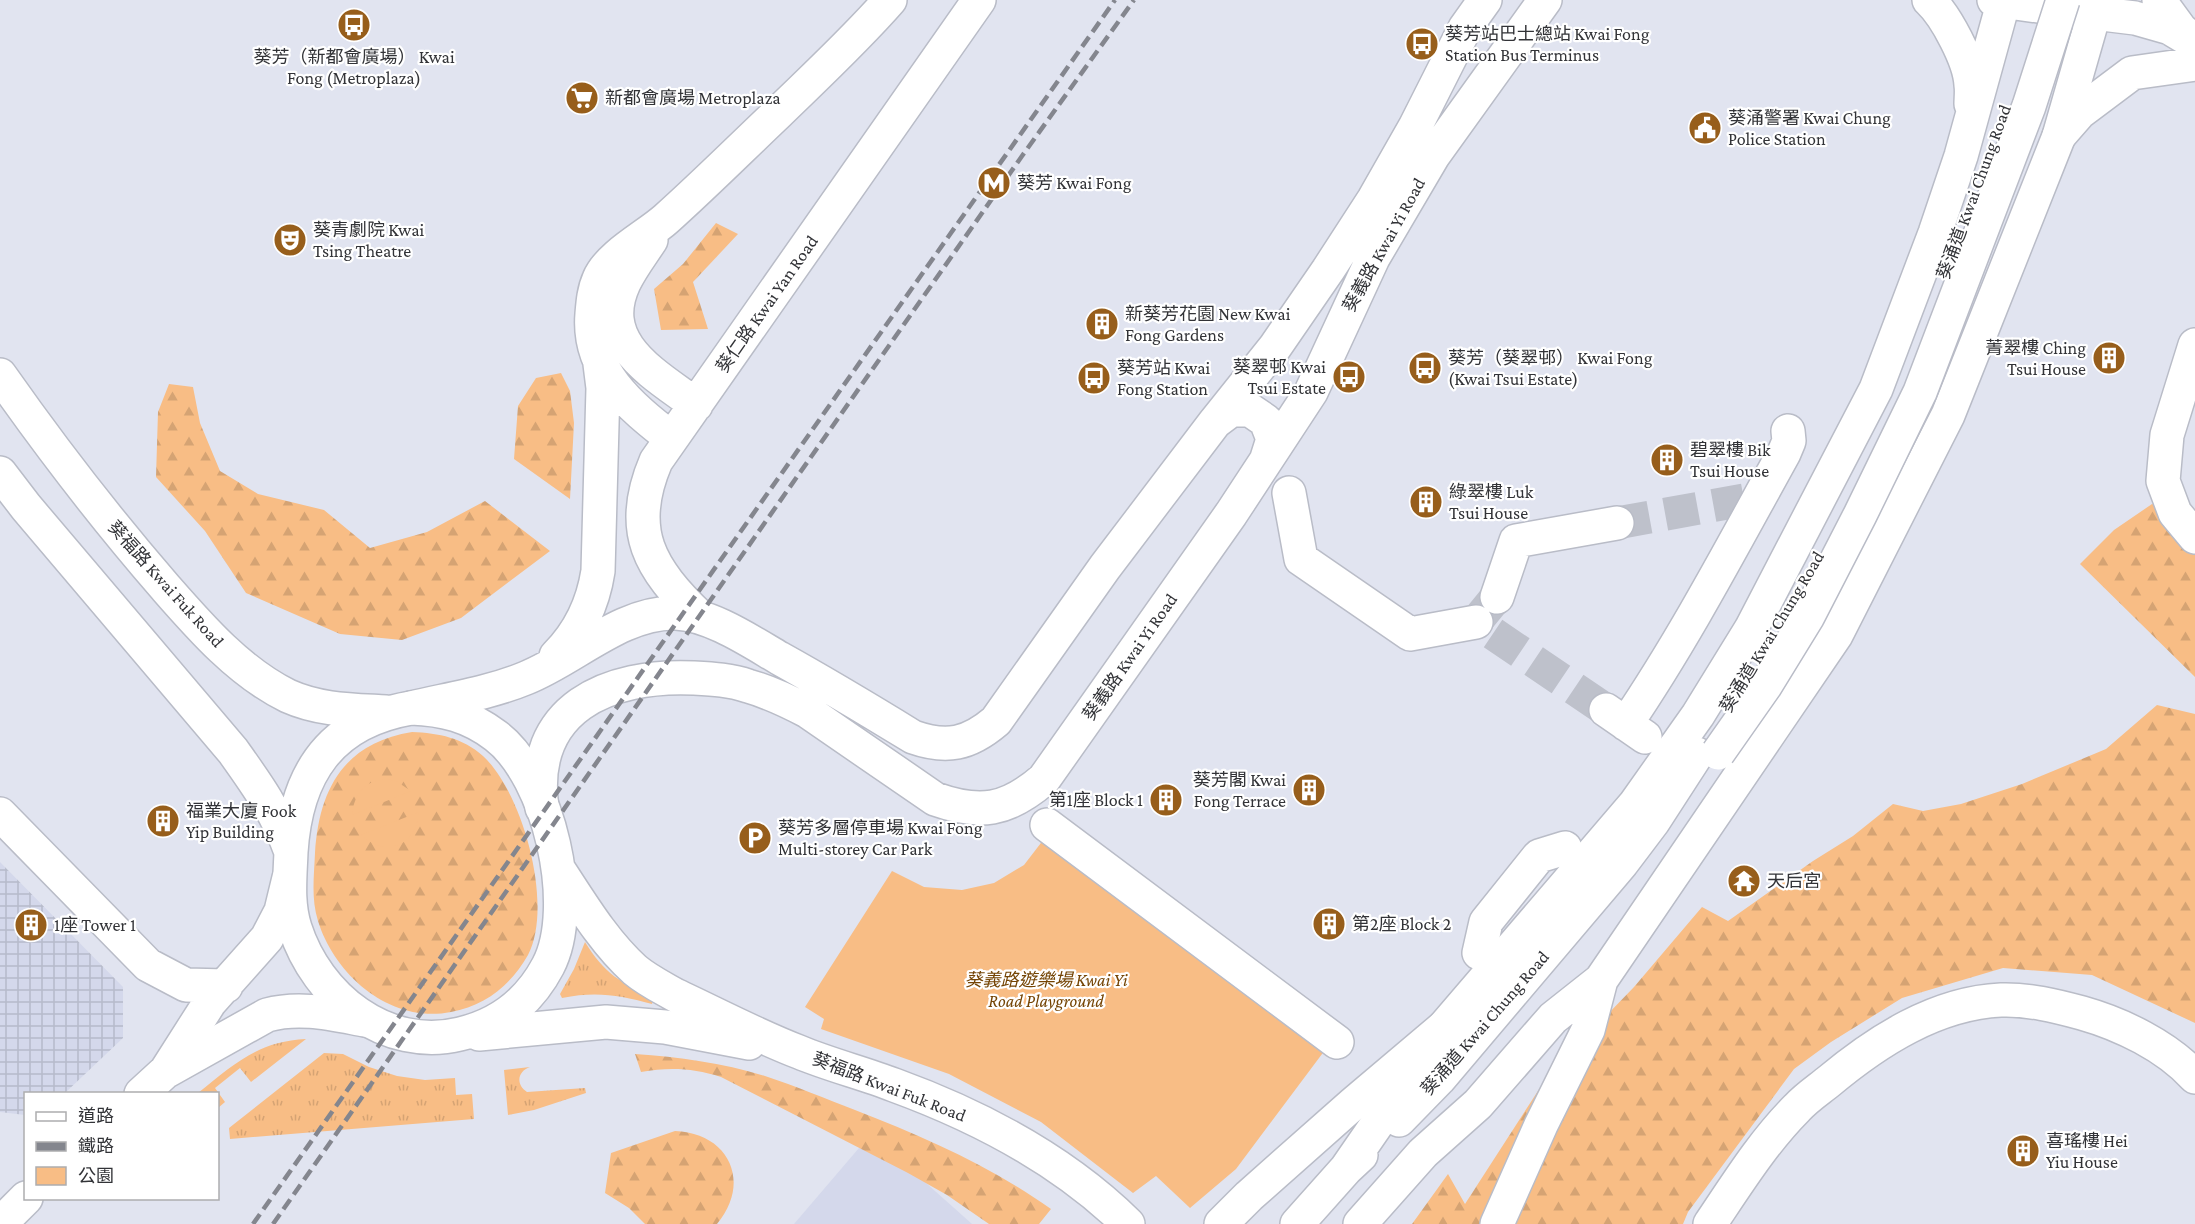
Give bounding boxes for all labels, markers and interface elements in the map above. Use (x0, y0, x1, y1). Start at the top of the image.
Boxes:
bus stop icon: 葵芳（新都會廣場） Kwai Fong (Metroplaza) (336, 7, 372, 43)
place label: 葵芳站巴士總站 Kwai Fong Station Bus Terminus (1445, 24, 1650, 65)
bus stop icon: 葵芳站巴士總站 Kwai Fong Station Bus Terminus (1404, 26, 1440, 62)
place label: 葵芳（新都會廣場） Kwai Fong (Metroplaza) (253, 47, 455, 89)
supermarket icon: 新都會廣場 Metroplaza (564, 80, 600, 116)
place label: 新都會廣場 Metroplaza (605, 88, 781, 108)
street label: 葵涌道 Kwai Chung Road (1933, 101, 2015, 282)
place label: 葵涌警署 Kwai Chung Police Station (1728, 108, 1891, 149)
public building icon: 葵涌警署 Kwai Chung Police Station (1687, 110, 1723, 146)
metro station icon: 葵芳 Kwai Fong (976, 165, 1012, 201)
place label: 葵芳 Kwai Fong (1017, 173, 1132, 193)
street label: 葵義路 Kwai Yi Road (1339, 174, 1429, 315)
place label: 葵青劇院 Kwai Tsing Theatre (313, 220, 424, 261)
theatre icon: 葵青劇院 Kwai Tsing Theatre (272, 222, 308, 258)
street label: 葵仁路 Kwai Yan Road (712, 231, 822, 376)
place label: 新葵芳花園 New Kwai Fong Gardens (1125, 304, 1291, 345)
building icon: 新葵芳花園 New Kwai Fong Gardens (1084, 306, 1120, 342)
place label: 菁翠樓 Ching Tsui House (1985, 338, 2086, 379)
building icon: 菁翠樓 Ching Tsui House (2091, 340, 2127, 376)
place label: 葵芳（葵翠邨） Kwai Fong (Kwai Tsui Estate) (1448, 348, 1653, 390)
bus stop icon: 葵芳（葵翠邨） Kwai Fong (Kwai Tsui Estate) (1407, 350, 1443, 386)
place label: 葵翠邨 Kwai Tsui Estate (1233, 357, 1326, 398)
place label: 葵芳站 Kwai Fong Station (1117, 358, 1210, 399)
bus stop icon: 葵翠邨 Kwai Tsui Estate (1331, 359, 1367, 395)
bus stop icon: 葵芳站 Kwai Fong Station (1076, 360, 1112, 396)
place label: 碧翠樓 Bik Tsui House (1690, 440, 1771, 481)
building icon: 碧翠樓 Bik Tsui House (1649, 442, 1685, 478)
place label: 綠翠樓 Luk Tsui House (1449, 482, 1534, 523)
building icon: 綠翠樓 Luk Tsui House (1408, 484, 1444, 520)
street label: 葵福路 Kwai Fuk Road (104, 517, 228, 652)
street label: 葵涌道 Kwai Chung Road (1716, 547, 1828, 716)
street label: 葵義路 Kwai Yi Road (1079, 589, 1182, 724)
place label: 葵芳閣 Kwai Fong Terrace (1193, 770, 1286, 811)
building icon: 葵芳閣 Kwai Fong Terrace (1291, 772, 1327, 808)
building icon: 第1座 Block 1 (1148, 782, 1184, 818)
place label: 第1座 Block 1 (1049, 790, 1143, 810)
place label: 福業大廈 Fook Yip Building (186, 801, 297, 842)
building icon: 福業大廈 Fook Yip Building (145, 803, 181, 839)
place label: 葵芳多層停車場 Kwai Fong Multi-storey Car Park (778, 818, 983, 859)
parking icon: 葵芳多層停車場 Kwai Fong Multi-storey Car Park (737, 820, 773, 856)
temple icon: 天后宮 (1726, 863, 1762, 899)
place label: 天后宮 (1767, 871, 1821, 891)
building icon: 第2座 Block 2 (1311, 906, 1347, 942)
building icon: 1座 Tower 1 (13, 907, 49, 943)
place label: 第2座 Block 2 (1352, 914, 1451, 934)
place label: 1座 Tower 1 (54, 915, 136, 935)
street label: 葵涌道 Kwai Chung Road (1417, 946, 1553, 1099)
park label: 葵義路遊樂場 Kwai Yi Road Playground (964, 970, 1128, 1011)
street label: 葵福路 Kwai Fuk Road (809, 1048, 969, 1126)
legend (24, 1092, 219, 1200)
text: 道路 (78, 1106, 114, 1126)
place label: 喜瑤樓 Hei Yiu House (2046, 1131, 2128, 1172)
building icon: 喜瑤樓 Hei Yiu House (2005, 1133, 2041, 1169)
text: 鐵路 (78, 1136, 114, 1156)
text: 公園 (78, 1166, 114, 1186)

